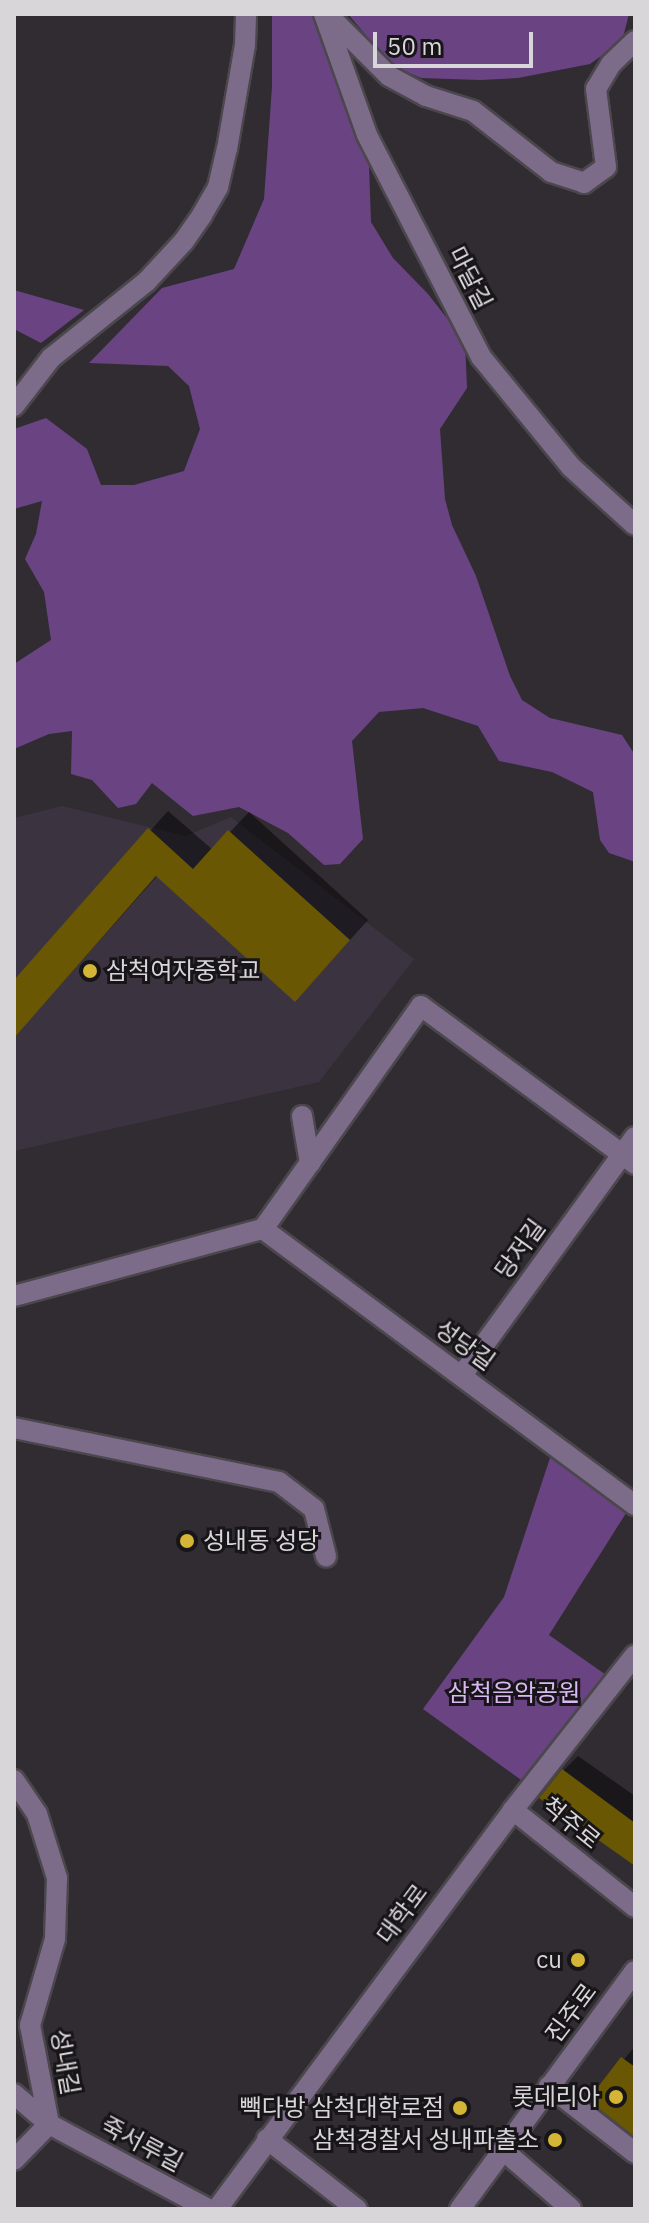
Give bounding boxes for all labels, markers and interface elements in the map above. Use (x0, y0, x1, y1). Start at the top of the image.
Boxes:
scale bar (377, 16, 537, 66)
text: 50 m (387, 30, 442, 62)
street label: 마달길 (442, 242, 498, 314)
place label: 삼척여자중학교 (106, 957, 261, 985)
marker: 삼척여자중학교 (81, 962, 99, 980)
street label: 당저길 (489, 1214, 551, 1284)
street label: 성당길 (430, 1314, 500, 1376)
place label: 성내동 성당 (203, 1527, 319, 1555)
marker: 성내동 성당 (178, 1532, 196, 1550)
park label: 삼척음악공원 (448, 1679, 580, 1707)
street label: 척주로 (536, 1791, 606, 1855)
street label: 대학로 (371, 1879, 433, 1949)
place label: cu (536, 1946, 562, 1974)
marker: cu (569, 1951, 587, 1969)
street label: 진주로 (540, 1978, 602, 2048)
street label: 성내길 (45, 2027, 85, 2097)
place label: 롯데리아 (512, 2083, 600, 2111)
marker: 롯데리아 (607, 2088, 625, 2106)
place label: 빽다방 삼척대학로점 (240, 2094, 444, 2122)
marker: 빽다방 삼척대학로점 (451, 2099, 469, 2117)
street label: 죽서루길 (96, 2111, 188, 2177)
place label: 삼척경찰서 성내파출소 (313, 2126, 539, 2154)
marker: 삼척경찰서 성내파출소 (546, 2131, 564, 2149)

